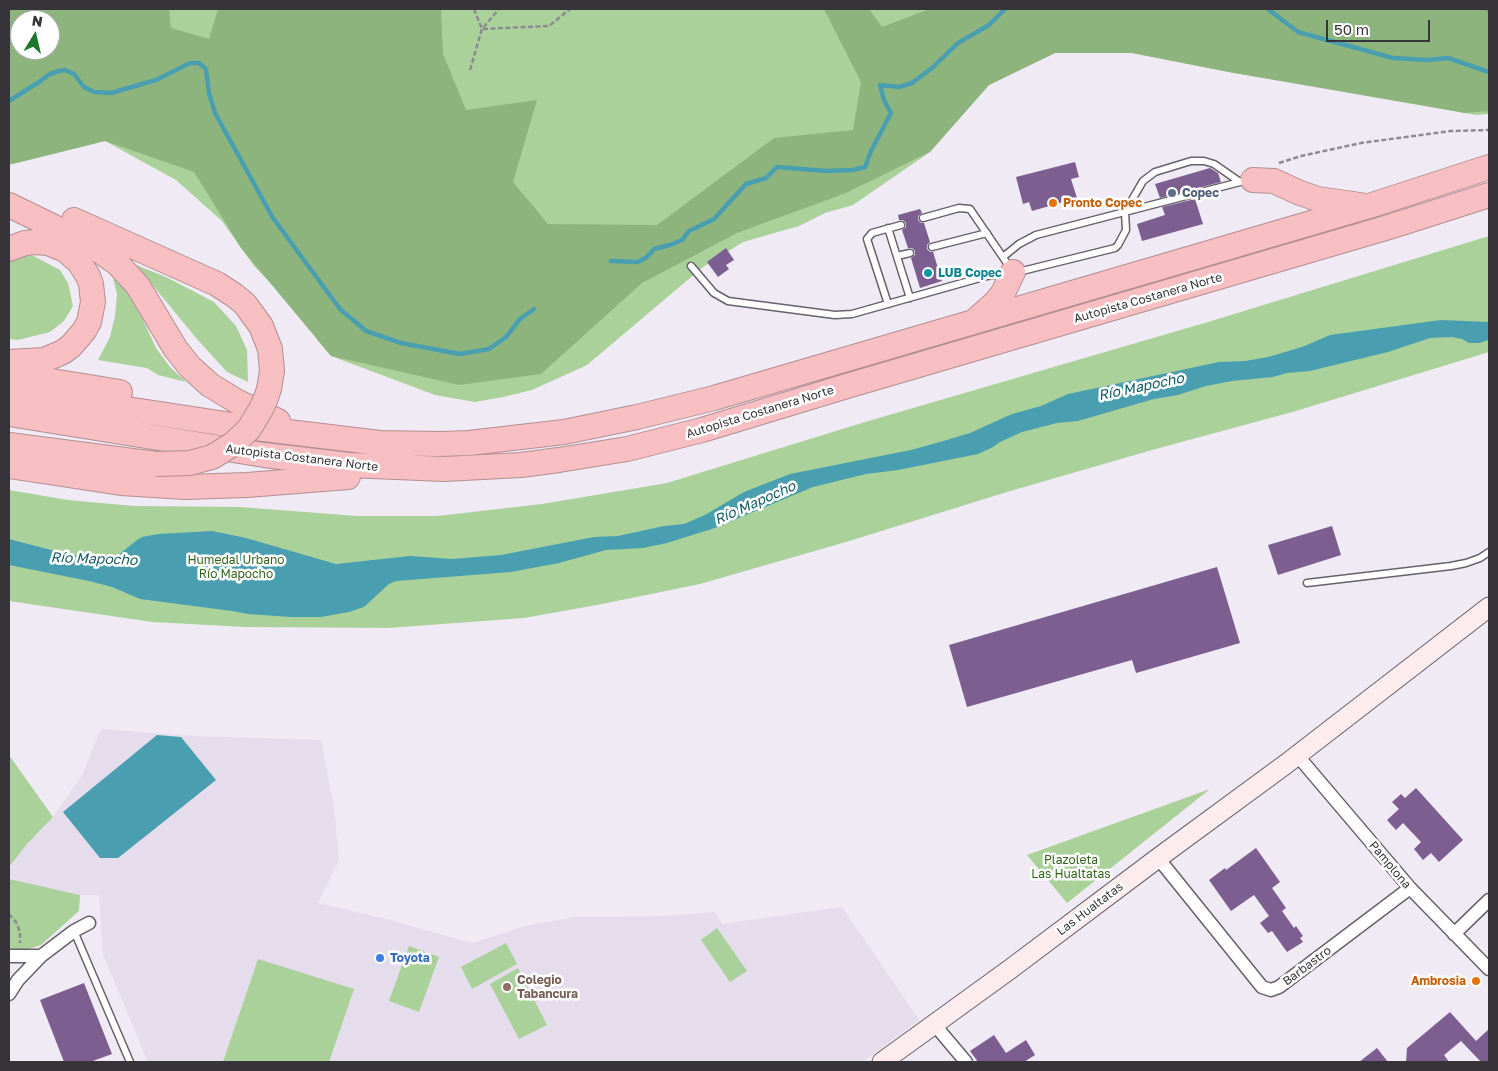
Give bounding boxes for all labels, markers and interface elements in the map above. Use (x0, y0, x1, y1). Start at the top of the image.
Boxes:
north arrow (10, 10, 60, 60)
scale bar (1328, 10, 1432, 42)
text: N (31, 11, 44, 30)
text: 50 m (1334, 20, 1369, 38)
place label: Copec (1182, 186, 1219, 200)
marker: Copec (1166, 187, 1178, 199)
place label: Pronto Copec (1063, 196, 1142, 210)
marker: Pronto Copec (1047, 197, 1059, 209)
place label: LUB Copec (938, 266, 1002, 280)
marker: LUB Copec (922, 267, 934, 279)
street label: Autopista Costanera Norte (1072, 270, 1224, 326)
water label: Río Mapocho (1097, 370, 1185, 404)
street label: Autopista Costanera Norte (684, 383, 836, 441)
street label: Autopista Costanera Norte (225, 441, 379, 475)
water label: Río Mapocho (712, 478, 798, 528)
water label: Río Mapocho (50, 549, 138, 569)
park label: Humedal Urbano Río Mapocho (187, 553, 285, 581)
street label: Pamplona (1366, 838, 1414, 892)
park label: Plazoleta Las Hualtatas (1031, 853, 1111, 881)
street label: Las Hualtatas (1054, 879, 1126, 939)
street label: Barbastro (1280, 943, 1334, 989)
place label: Toyota (390, 951, 430, 965)
marker: Toyota (374, 952, 386, 964)
place label: Colegio Tabancura (517, 973, 578, 1001)
place label: Ambrosia (1411, 974, 1466, 988)
marker: Ambrosia (1470, 975, 1482, 987)
marker: Colegio Tabancura (501, 981, 513, 993)

